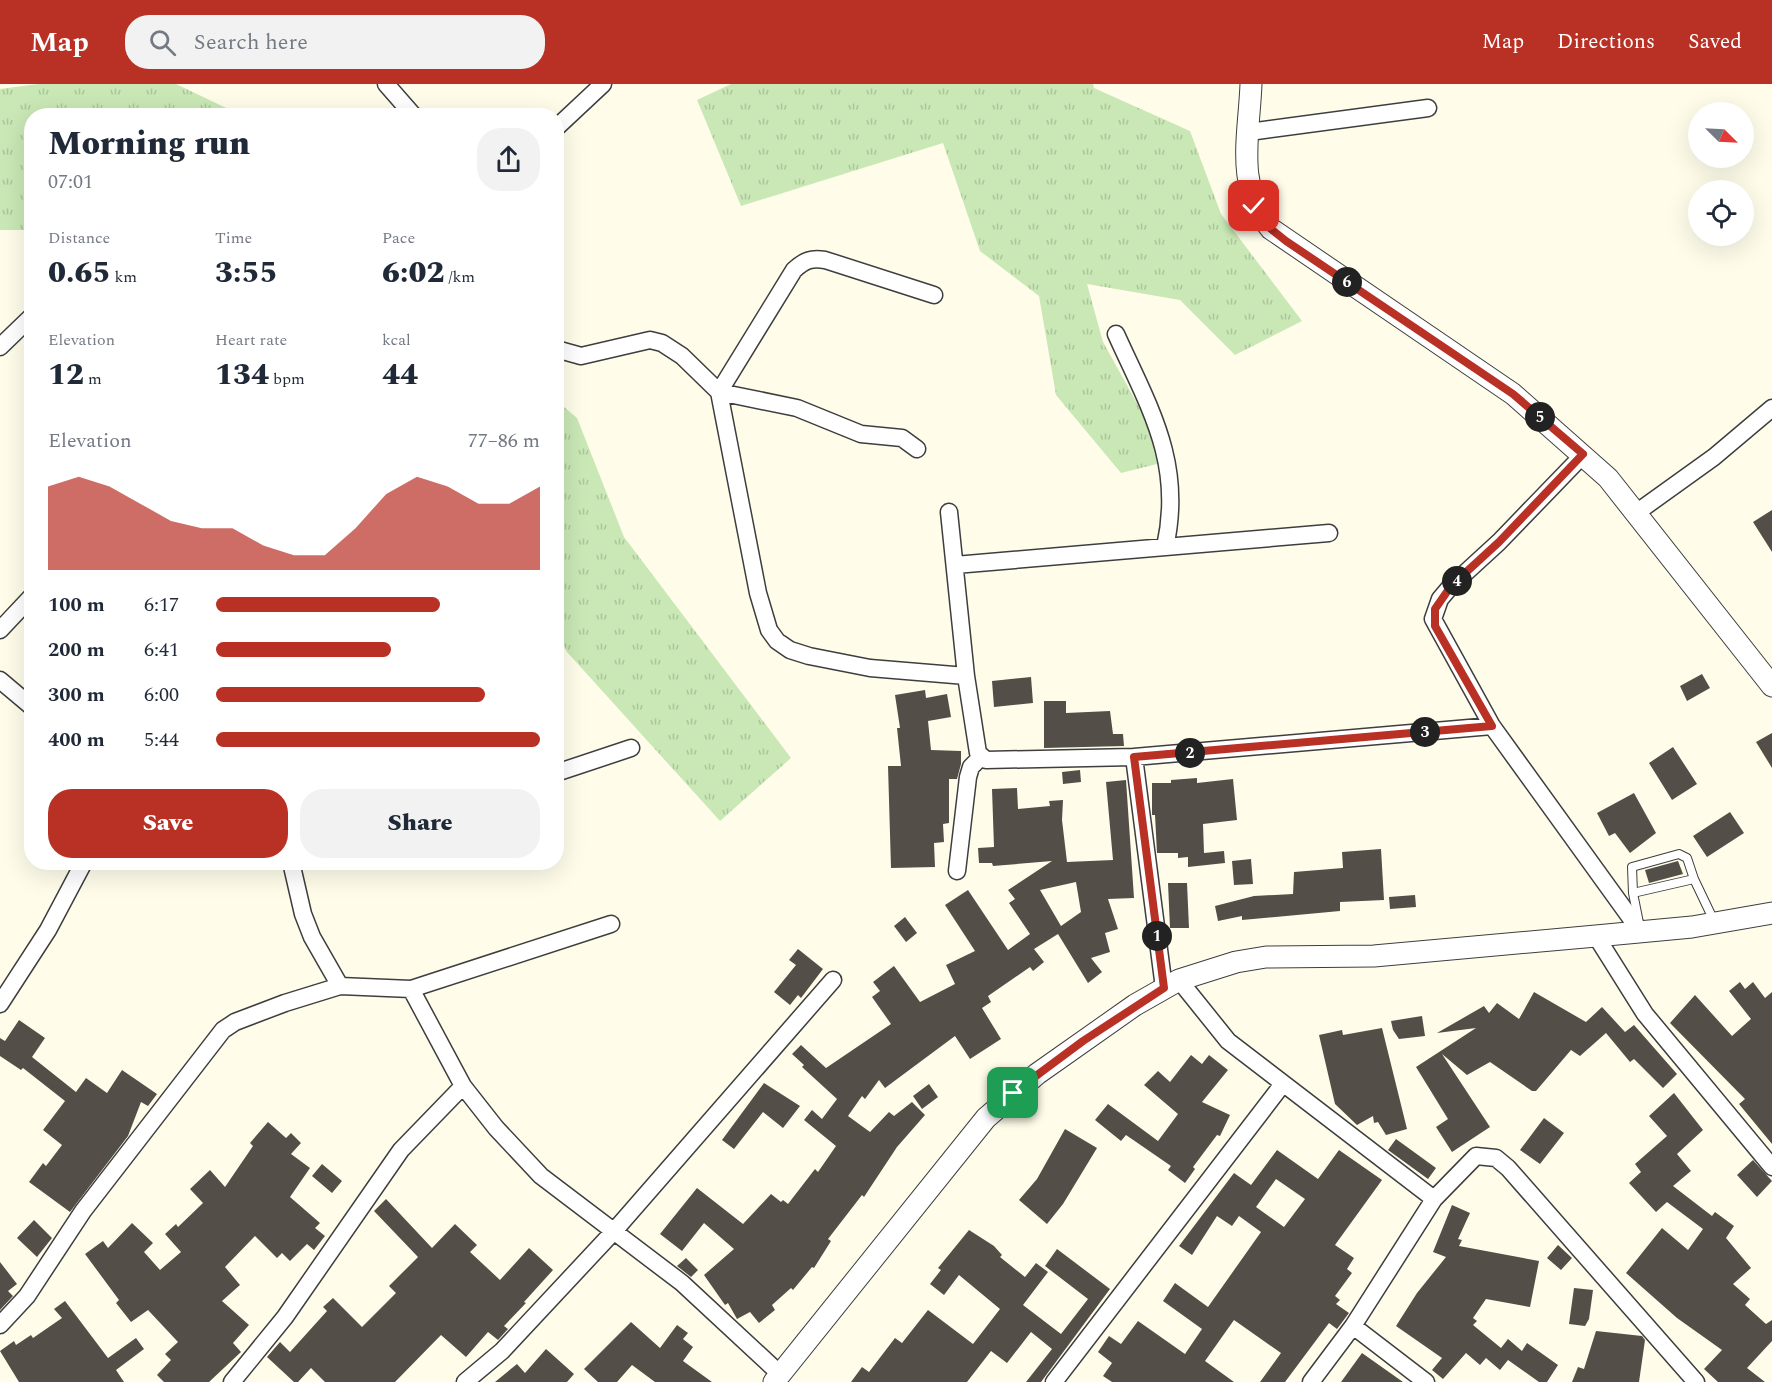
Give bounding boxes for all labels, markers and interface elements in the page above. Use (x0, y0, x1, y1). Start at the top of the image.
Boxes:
search box (125, 15, 545, 69)
text: Map (30, 21, 89, 64)
icon: search (146, 26, 179, 59)
text: Search here (194, 26, 308, 59)
text: Map (1482, 26, 1524, 58)
text: Directions (1557, 26, 1655, 58)
text: Saved (1688, 26, 1742, 58)
north arrow (1688, 102, 1754, 168)
map controls (1688, 102, 1754, 246)
text: Morning run (48, 119, 250, 169)
button: share (477, 128, 540, 191)
text: 07:01 (48, 167, 93, 197)
pin (1228, 180, 1279, 231)
button: locate (1688, 180, 1754, 246)
icon: check (1237, 189, 1270, 222)
text: Distance (48, 226, 110, 250)
text: Time (215, 226, 252, 250)
text: Pace (382, 226, 415, 250)
text: 0.65 (48, 250, 110, 296)
text: 3:55 (215, 250, 277, 296)
text: 6:02 (382, 250, 444, 296)
text: km (110, 265, 137, 289)
text: /km (444, 265, 475, 289)
pin: 6 (1332, 267, 1362, 297)
text: 6 (1343, 270, 1351, 294)
text: Elevation (48, 328, 115, 352)
text: Heart rate (215, 328, 287, 352)
text: kcal (382, 328, 411, 352)
text: 12 (48, 352, 84, 398)
text: 134 (215, 352, 269, 398)
text: 44 (382, 352, 418, 398)
text: m (84, 367, 102, 391)
text: bpm (269, 367, 305, 391)
pin: 5 (1525, 402, 1555, 432)
text: 5 (1536, 405, 1544, 429)
text: Elevation (48, 426, 132, 456)
text: 77–86 m (468, 426, 540, 456)
pin: 4 (1442, 566, 1472, 596)
text: 4 (1453, 569, 1461, 593)
text: 100 m (48, 590, 105, 620)
text: 6:17 (144, 590, 179, 620)
text: 200 m (48, 635, 105, 665)
text: 6:41 (144, 635, 179, 665)
text: 300 m (48, 680, 105, 710)
text: 6:00 (144, 680, 179, 710)
pin: 3 (1410, 717, 1440, 747)
text: 3 (1421, 720, 1429, 744)
text: 400 m (48, 725, 105, 755)
text: 5:44 (144, 725, 179, 755)
pin: 2 (1175, 738, 1205, 768)
text: 2 (1186, 741, 1194, 765)
button: Save (48, 789, 288, 858)
button: Share (300, 789, 540, 858)
pin: 1 (1142, 921, 1172, 951)
text: 1 (1153, 924, 1161, 948)
pin (987, 1067, 1038, 1118)
icon: arrive (996, 1076, 1029, 1109)

